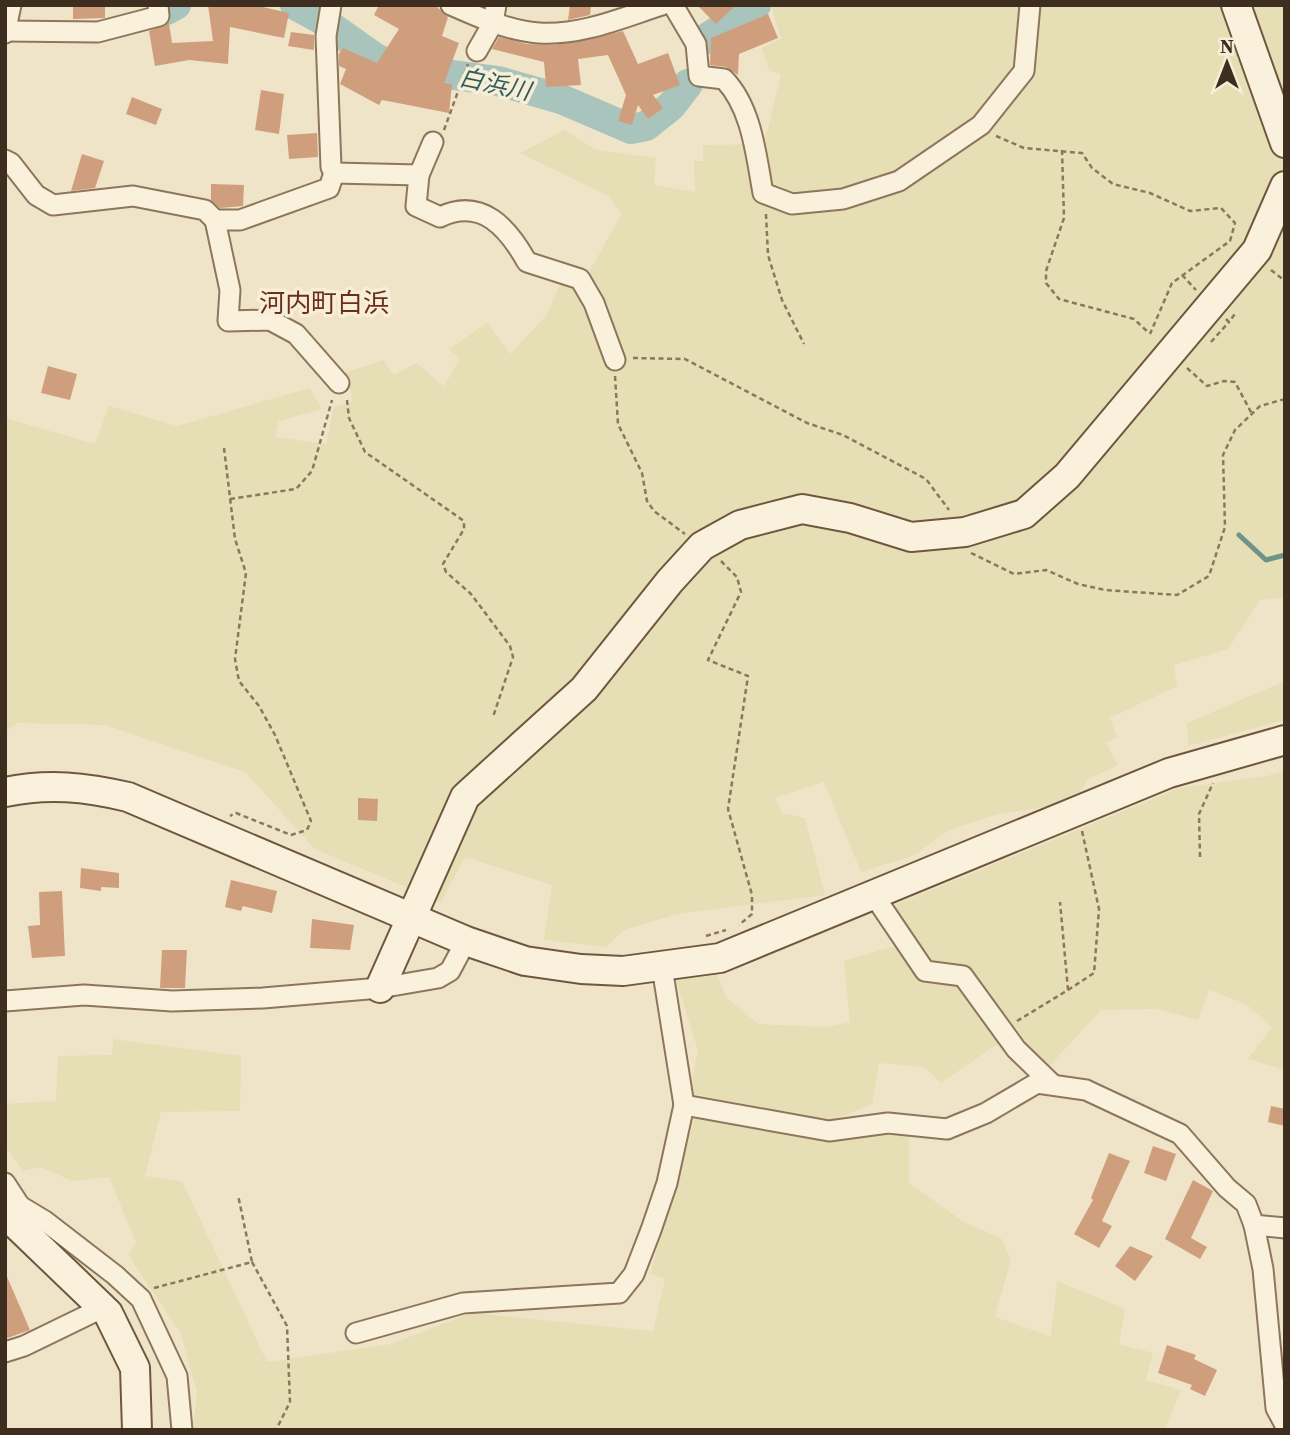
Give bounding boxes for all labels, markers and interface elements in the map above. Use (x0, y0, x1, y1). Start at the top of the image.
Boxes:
north arrow (1192, 28, 1262, 98)
text: N (1220, 33, 1234, 59)
water label: 白浜川 (456, 60, 537, 108)
district label: 河内町白浜 (259, 285, 389, 321)

